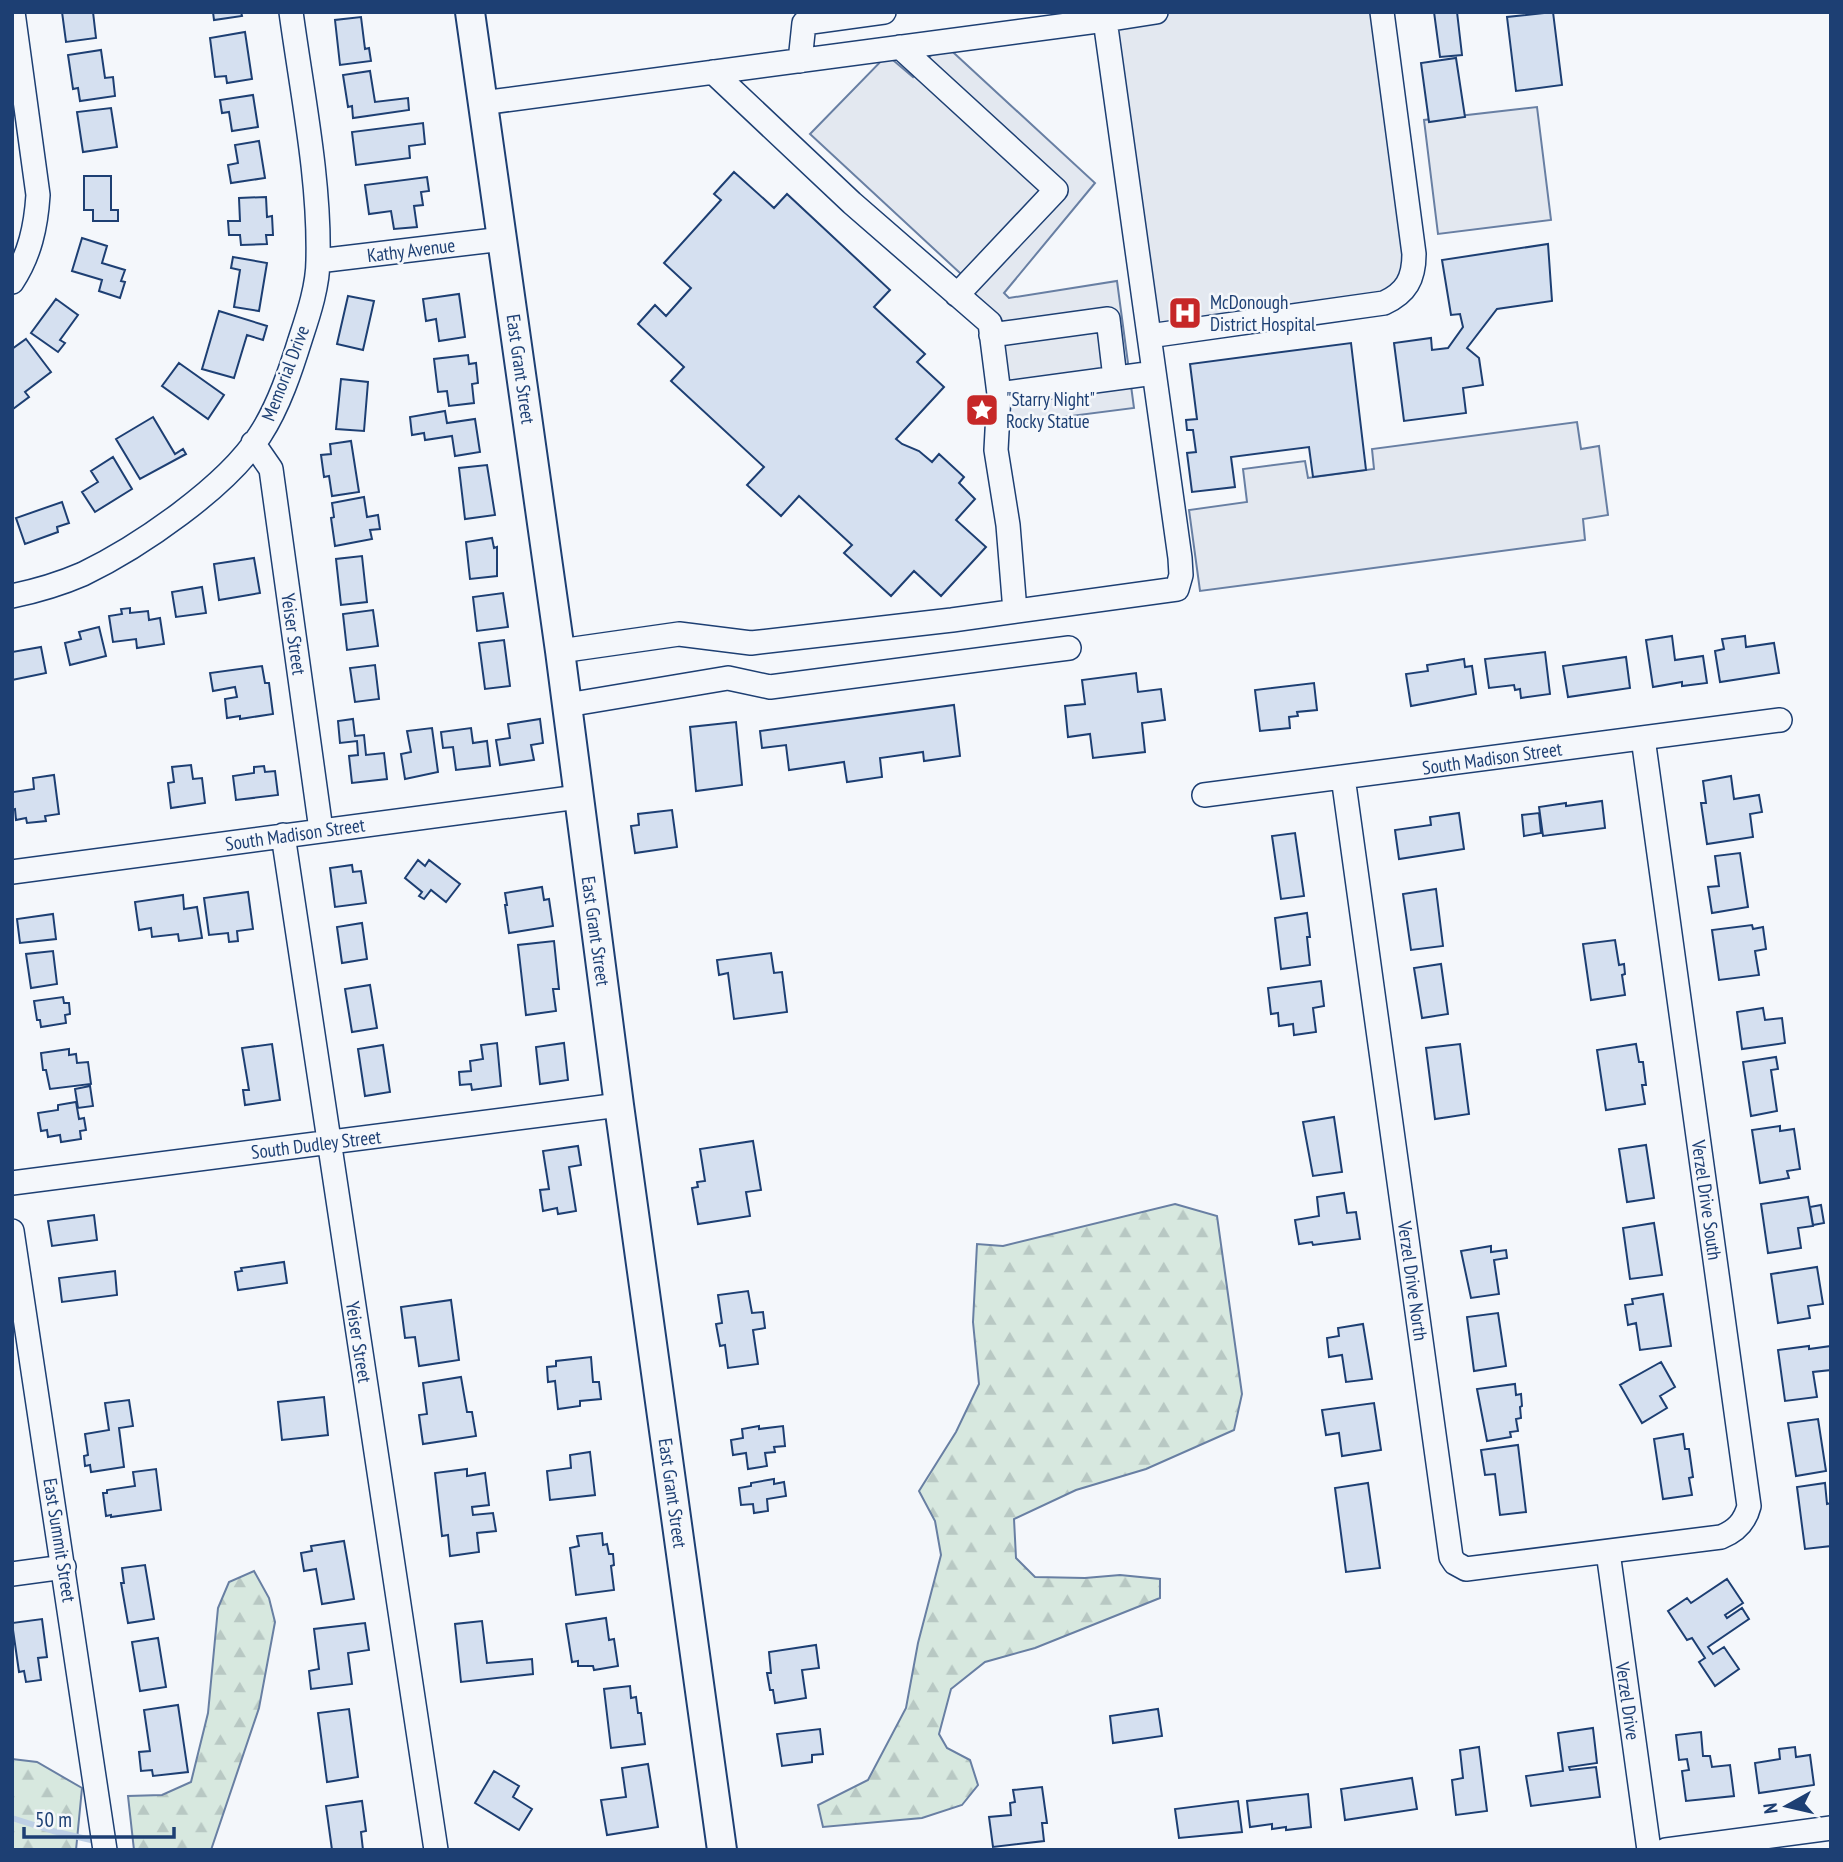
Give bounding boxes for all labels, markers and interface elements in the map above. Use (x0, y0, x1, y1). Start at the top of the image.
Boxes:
street label: Kathy Avenue (366, 233, 456, 267)
place label: McDonough District Hospital (1210, 290, 1316, 336)
hospital icon: McDonough District Hospital (1166, 294, 1204, 332)
street label: East Grant Street (501, 313, 541, 426)
street label: Memorial Drive (256, 322, 314, 424)
place label: "Starry Night" Rocky Statue (1006, 387, 1095, 433)
place icon: "Starry Night" Rocky Statue (963, 391, 1001, 429)
street label: Yeiser Street (276, 592, 312, 677)
street label: South Madison Street (1421, 736, 1564, 780)
street label: South Madison Street (224, 812, 367, 856)
street label: East Grant Street (576, 875, 616, 988)
street label: South Dudley Street (250, 1124, 383, 1164)
street label: Verzel Drive South (1687, 1138, 1727, 1261)
street label: Verzel Drive North (1393, 1219, 1433, 1342)
street label: Yeiser Street (341, 1300, 377, 1385)
street label: East Grant Street (653, 1437, 693, 1550)
street label: East Summit Street (38, 1476, 82, 1604)
street label: Verzel Drive (1611, 1660, 1645, 1742)
north arrow (1752, 1771, 1822, 1841)
scale bar (24, 1796, 175, 1840)
text: N (1758, 1802, 1783, 1815)
text: 50 m (35, 1806, 72, 1833)

